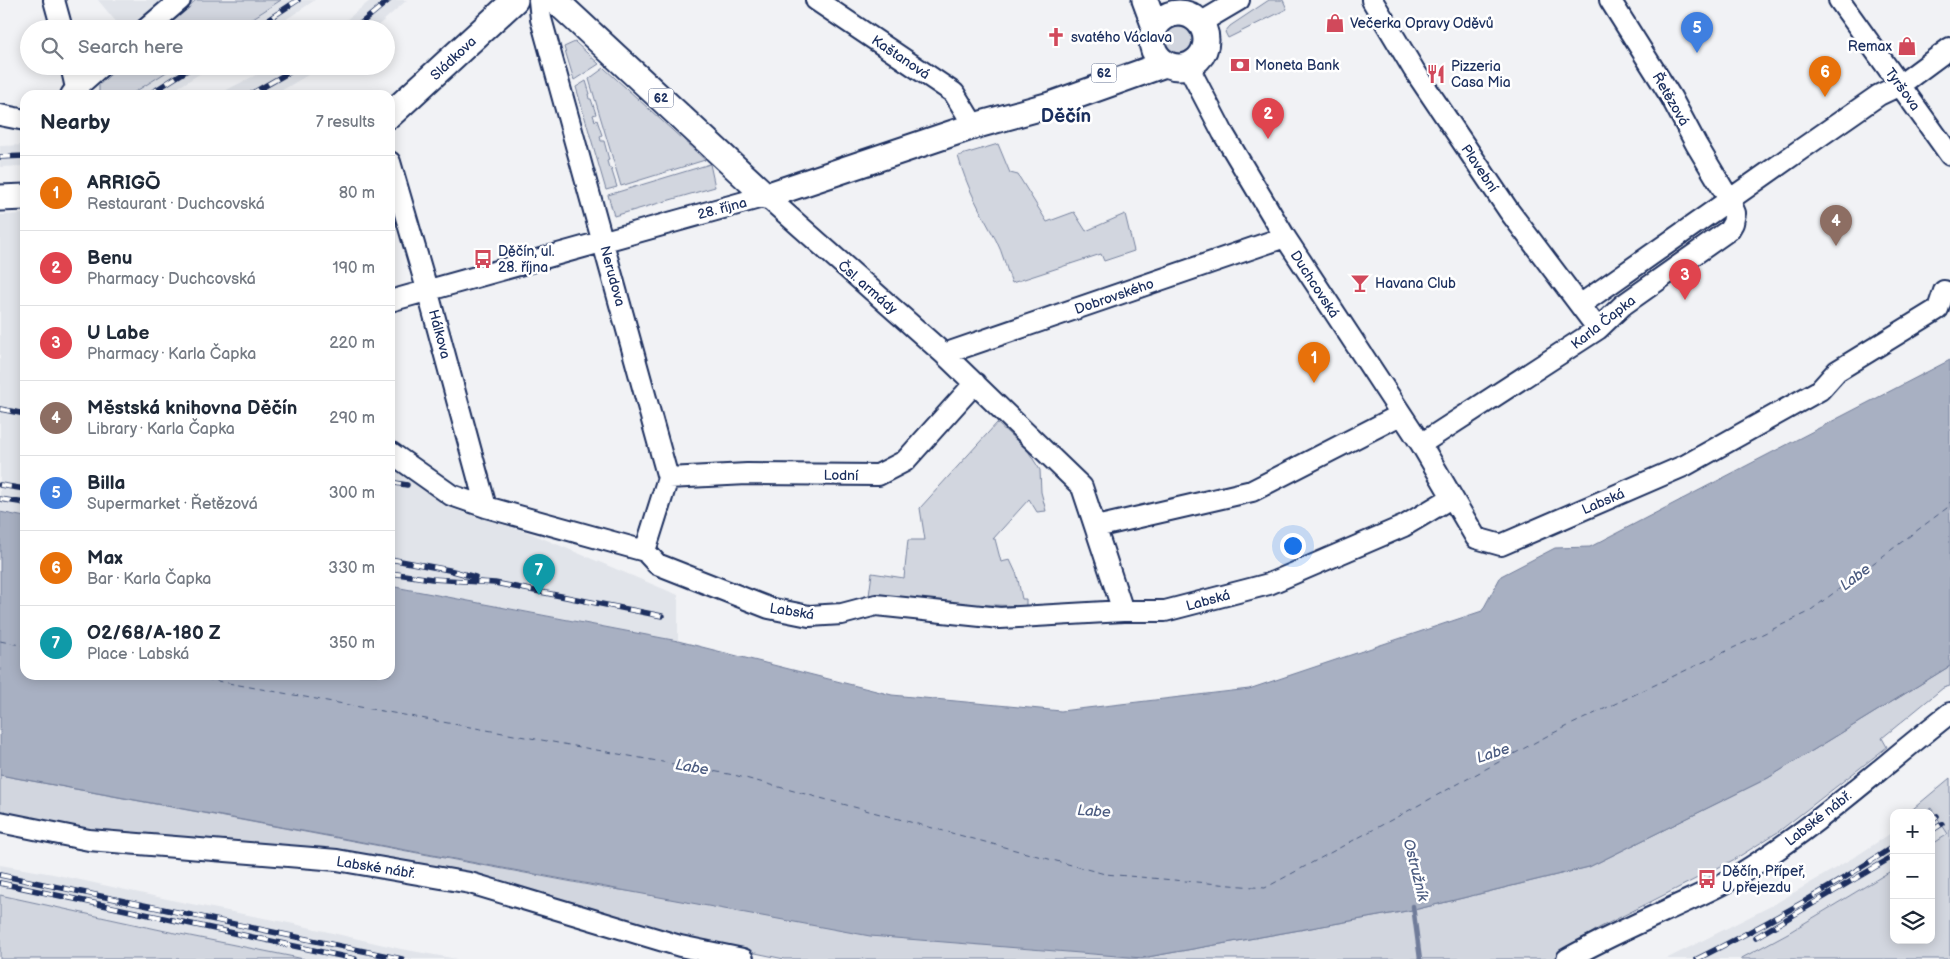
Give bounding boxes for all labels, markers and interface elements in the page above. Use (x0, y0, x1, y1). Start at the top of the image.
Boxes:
shop icon: Večerka Opravy Oděvů (1324, 12, 1346, 34)
pin: 5 (1681, 12, 1713, 53)
place label: Večerka Opravy Oděvů (1350, 15, 1494, 32)
search box (20, 20, 395, 75)
church icon: svatého Václava (1045, 26, 1067, 48)
place label: svatého Václava (1071, 29, 1172, 46)
street label: Kaštanová (868, 32, 933, 83)
street label: Sládkova (427, 33, 480, 84)
icon: search (38, 34, 66, 62)
shop icon: Remax (1896, 35, 1918, 57)
text: Search here (78, 36, 183, 59)
place label: Remax (1848, 38, 1892, 55)
bank icon: Moneta Bank (1229, 54, 1251, 76)
pin: 6 (1809, 56, 1841, 97)
place label: Moneta Bank (1255, 57, 1339, 74)
place label: Pizzeria Casa Mia (1451, 58, 1511, 91)
restaurant icon: Pizzeria Casa Mia (1425, 63, 1447, 85)
road number: 62 (1092, 64, 1116, 82)
street label: Tyršova (1881, 65, 1924, 114)
street label: Řetězová (1649, 69, 1694, 129)
road number: 62 (648, 89, 674, 108)
pin: 2 (1252, 98, 1284, 139)
district label: Děčín (1041, 105, 1091, 128)
text: Nearby (40, 110, 110, 135)
text: 7 results (316, 113, 375, 132)
street label: Plavební (1458, 141, 1502, 196)
text: ARRIGŌ (87, 172, 161, 195)
text: 1 (53, 184, 59, 203)
text: 80 m (339, 184, 375, 203)
street label: 28. října (696, 194, 749, 223)
text: Restaurant · Duchcovská (87, 195, 265, 214)
pin: 4 (1820, 205, 1852, 246)
place label: Děčín, ul. 28. října (498, 243, 555, 276)
street label: Nerudova (596, 244, 629, 308)
text: Benu (87, 247, 133, 270)
street label: Duchcovská (1287, 247, 1343, 321)
bus stop icon: Děčín, ul. 28. října (472, 248, 494, 270)
street label: Čsl. armády (834, 256, 902, 318)
text: 2 (51, 259, 61, 278)
text: 190 m (333, 259, 375, 278)
pin: 3 (1669, 259, 1701, 300)
text: Pharmacy · Duchcovská (87, 270, 256, 289)
bar icon: Havana Club (1349, 272, 1371, 294)
street label: Dobrovského (1072, 275, 1156, 318)
place label: Havana Club (1375, 275, 1456, 292)
street label: Karla Čapka (1567, 291, 1639, 353)
street label: Hálkova (425, 308, 454, 361)
text: U Labe (87, 322, 149, 345)
text: 3 (51, 334, 61, 353)
text: 220 m (329, 334, 375, 353)
pin: 1 (1298, 342, 1330, 383)
text: Pharmacy · Karla Čapka (87, 345, 256, 364)
text: Městská knihovna Děčín (87, 397, 297, 420)
text: 4 (51, 409, 61, 428)
text: 290 m (329, 409, 375, 428)
text: Library · Karla Čapka (87, 420, 235, 439)
street label: Lodní (823, 467, 859, 484)
text: Billa (87, 472, 126, 495)
text: 5 (51, 484, 61, 503)
text: 300 m (329, 484, 375, 503)
street label: Labská (1579, 485, 1627, 518)
text: Supermarket · Řetězová (87, 495, 258, 514)
your location (1280, 533, 1306, 559)
text: Max (87, 547, 123, 570)
pin: 7 (523, 554, 555, 595)
text: 6 (51, 559, 61, 578)
text: 330 m (328, 559, 375, 578)
water label: Labe (1836, 560, 1875, 595)
text: Bar · Karla Čapka (87, 570, 211, 589)
street label: Labská (1184, 586, 1232, 615)
street label: Labská (768, 600, 816, 623)
text: O2/68/A-180 Z (87, 622, 221, 645)
text: 7 (52, 634, 60, 653)
text: 350 m (329, 634, 375, 653)
text: Place · Labská (87, 645, 189, 664)
water label: Labe (1474, 739, 1512, 768)
water label: Labe (674, 755, 710, 780)
street label: Labské nábř. (1782, 787, 1855, 850)
water label: Labe (1077, 801, 1111, 822)
map controls (1890, 809, 1935, 944)
button: + (1890, 809, 1935, 854)
water label: Ostružník (1399, 837, 1433, 904)
street label: Labské nábř. (335, 853, 417, 882)
button: − (1890, 854, 1935, 899)
place label: Děčín, Přípeř, U přejezdu (1722, 863, 1805, 896)
bus stop icon: Děčín, Přípeř, U přejezdu (1696, 868, 1718, 890)
button: layers (1890, 899, 1935, 944)

